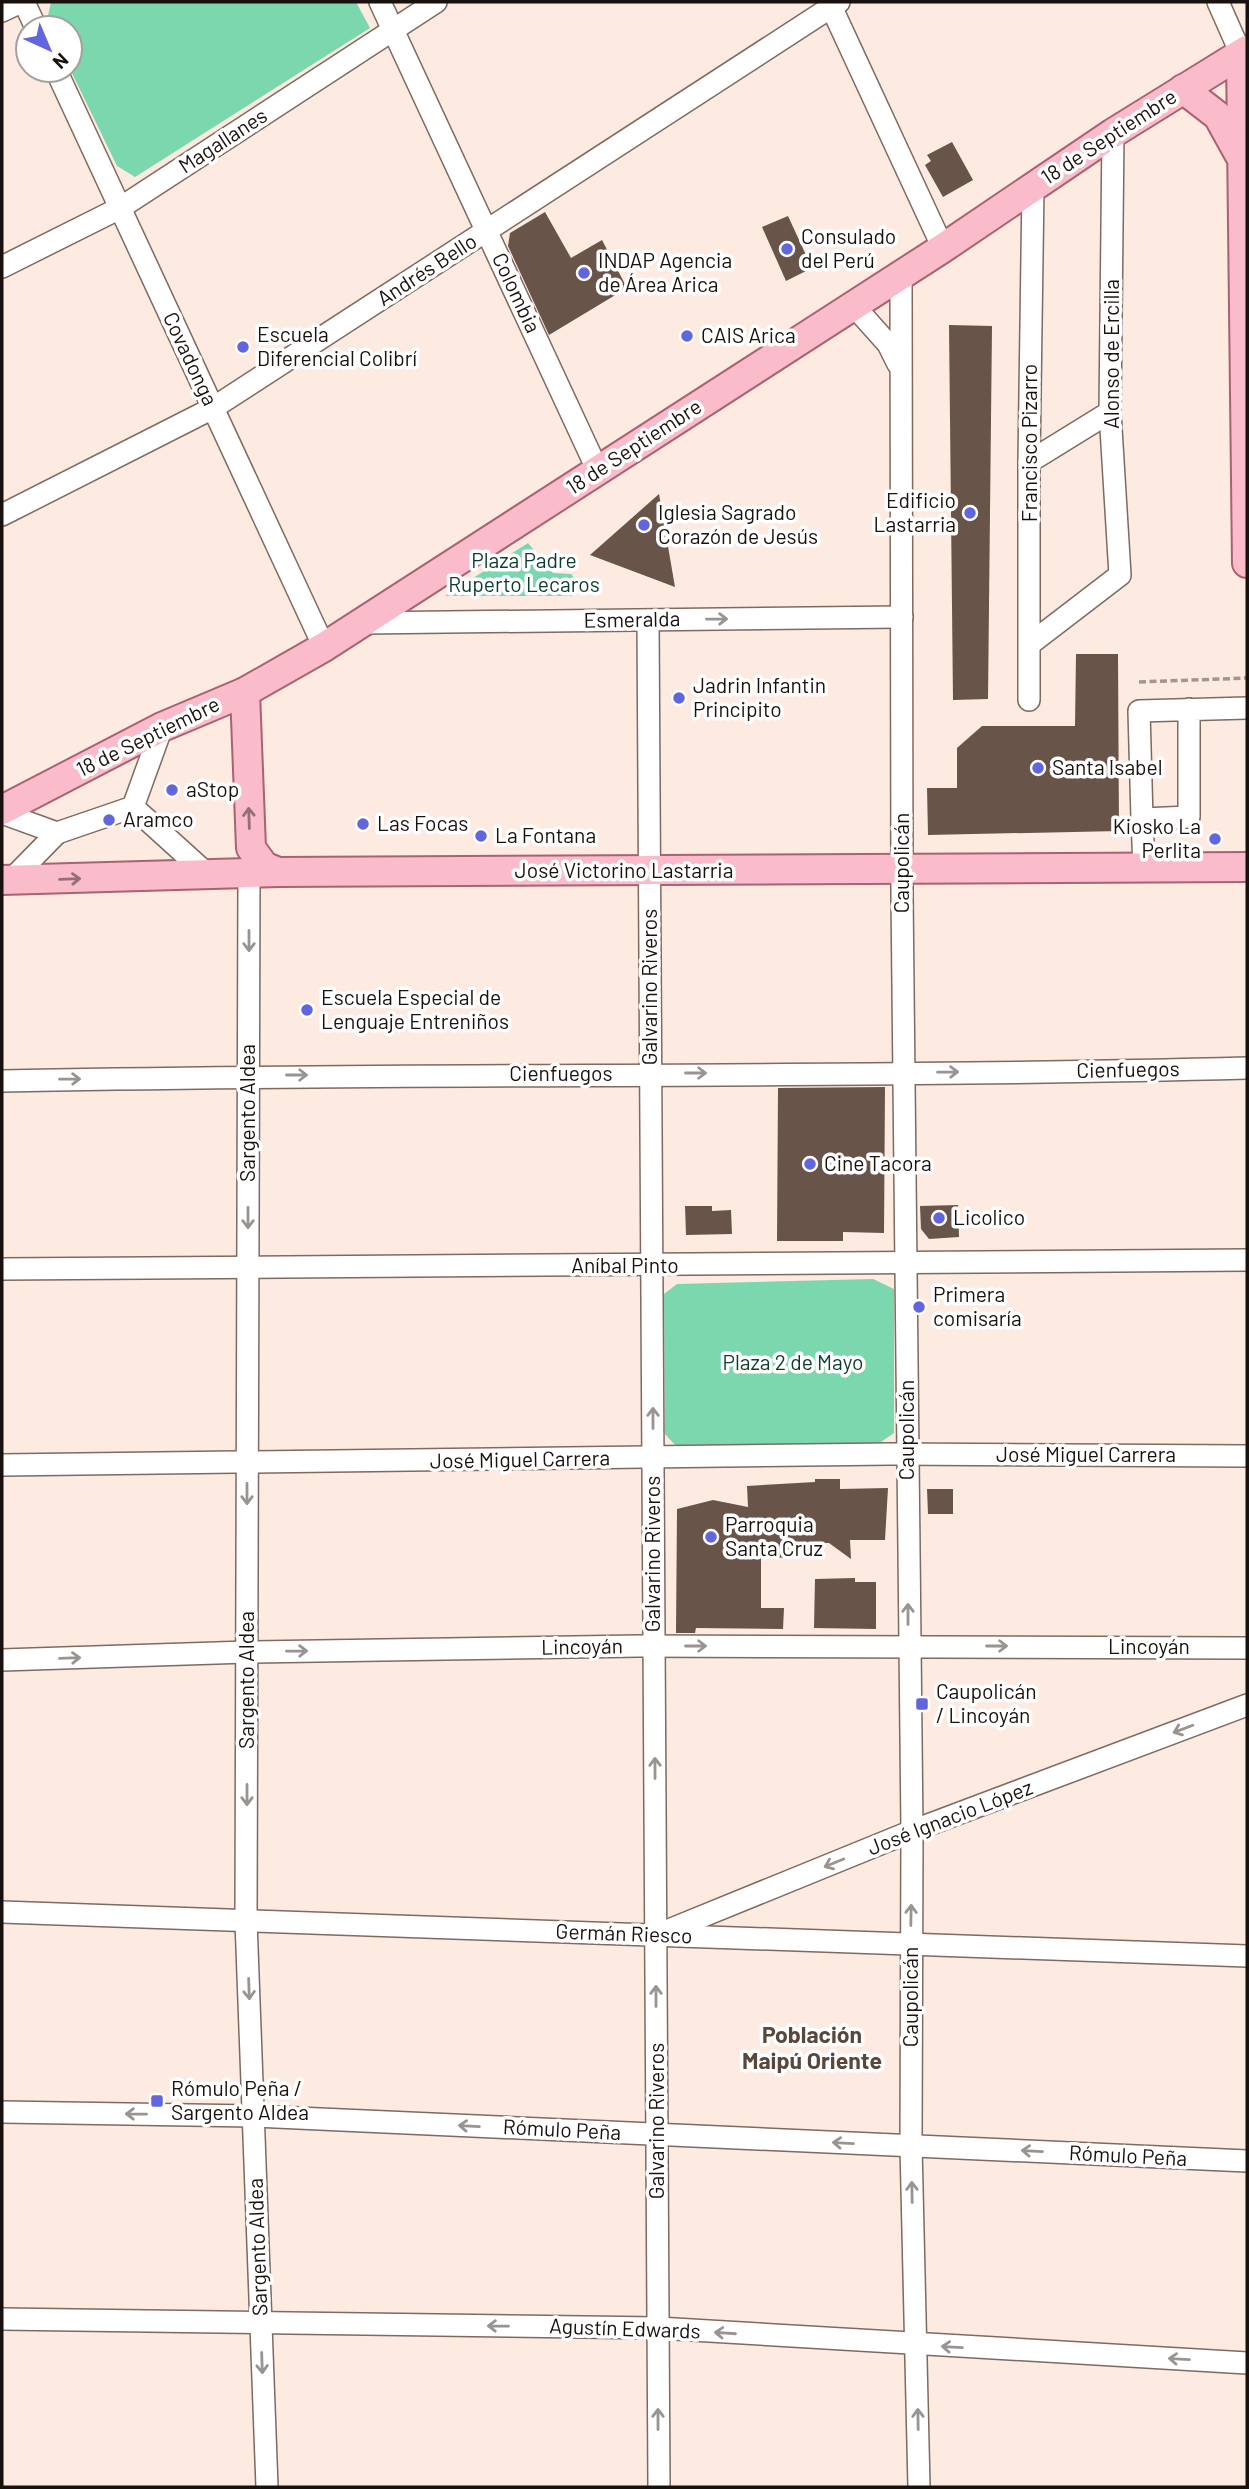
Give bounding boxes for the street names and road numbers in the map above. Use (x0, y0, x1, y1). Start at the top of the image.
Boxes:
street label: 18 de Septiembre (1036, 83, 1180, 189)
street label: Magallanes (173, 102, 271, 178)
street label: Andrés Bello (372, 227, 481, 310)
street label: Colombia (488, 248, 547, 336)
street label: Alonso de Ercilla (1098, 279, 1123, 429)
street label: Covadonga (159, 308, 224, 409)
street label: Francisco Pizarro (1016, 364, 1041, 522)
street label: 18 de Septiembre (561, 393, 705, 499)
street label: Esmeralda (583, 605, 680, 632)
street label: 18 de Septiembre (72, 690, 223, 781)
street label: Caupolicán (888, 813, 913, 913)
street label: José Victorino Lastarria (515, 857, 733, 882)
street label: Galvarino Riveros (636, 909, 661, 1065)
street label: Sargento Aldea (234, 1044, 259, 1182)
street label: Cienfuegos (1076, 1055, 1180, 1082)
street label: Cienfuegos (509, 1060, 613, 1085)
street label: Aníbal Pinto (571, 1252, 679, 1277)
street label: Caupolicán (893, 1380, 918, 1480)
street label: José Miguel Carrera (996, 1441, 1176, 1466)
street label: José Miguel Carrera (430, 1444, 610, 1473)
street label: Galvarino Riveros (639, 1476, 664, 1632)
street label: Sargento Aldea (233, 1611, 258, 1749)
street label: Lincoyán (541, 1632, 623, 1659)
street label: Lincoyán (1108, 1633, 1190, 1658)
street label: José Ignacio López (863, 1774, 1036, 1860)
street label: Germán Riesco (555, 1918, 693, 1947)
street label: Caupolicán (897, 1947, 922, 2047)
street label: Galvarino Riveros (643, 2043, 668, 2199)
street label: Rómulo Peña (502, 2113, 622, 2144)
street label: Rómulo Peña (1068, 2139, 1188, 2170)
street label: Sargento Aldea (242, 2178, 271, 2316)
street label: Agustín Edwards (549, 2312, 701, 2343)

